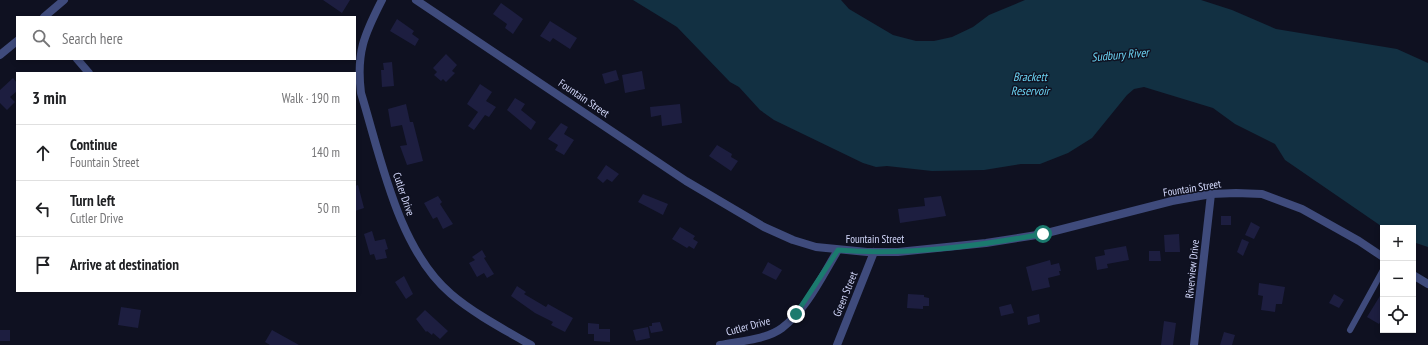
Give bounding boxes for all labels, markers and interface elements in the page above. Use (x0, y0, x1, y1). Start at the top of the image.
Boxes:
search box (16, 16, 356, 60)
icon: search (30, 27, 52, 49)
text: Search here (62, 29, 123, 48)
water label: Sudbury River (1091, 44, 1151, 64)
water label: Brackett Reservoir (1011, 69, 1051, 98)
street label: Fountain Street (556, 76, 612, 120)
text: 3 min (32, 87, 66, 109)
text: Walk · 190 m (282, 90, 340, 107)
text: Continue (70, 135, 117, 154)
icon: ahead (32, 142, 54, 164)
text: 140 m (311, 144, 340, 161)
text: Fountain Street (70, 154, 139, 171)
street label: Cutler Drive (390, 170, 418, 218)
street label: Fountain Street (1162, 176, 1222, 200)
text: Turn left (70, 191, 115, 210)
icon: left (32, 198, 54, 220)
text: 50 m (317, 200, 340, 217)
text: Cutler Drive (70, 210, 123, 227)
route start (1034, 225, 1052, 243)
map controls (1380, 225, 1416, 333)
button: + (1380, 225, 1416, 261)
street label: Fountain Street (846, 232, 904, 246)
street label: Riverview Drive (1182, 238, 1202, 299)
icon: arrive (32, 254, 54, 276)
text: Arrive at destination (70, 255, 179, 274)
button: − (1380, 261, 1416, 297)
street label: Green Street (830, 269, 860, 319)
button: locate (1380, 297, 1416, 333)
route end (787, 305, 805, 323)
street label: Cutler Drive (724, 313, 772, 339)

